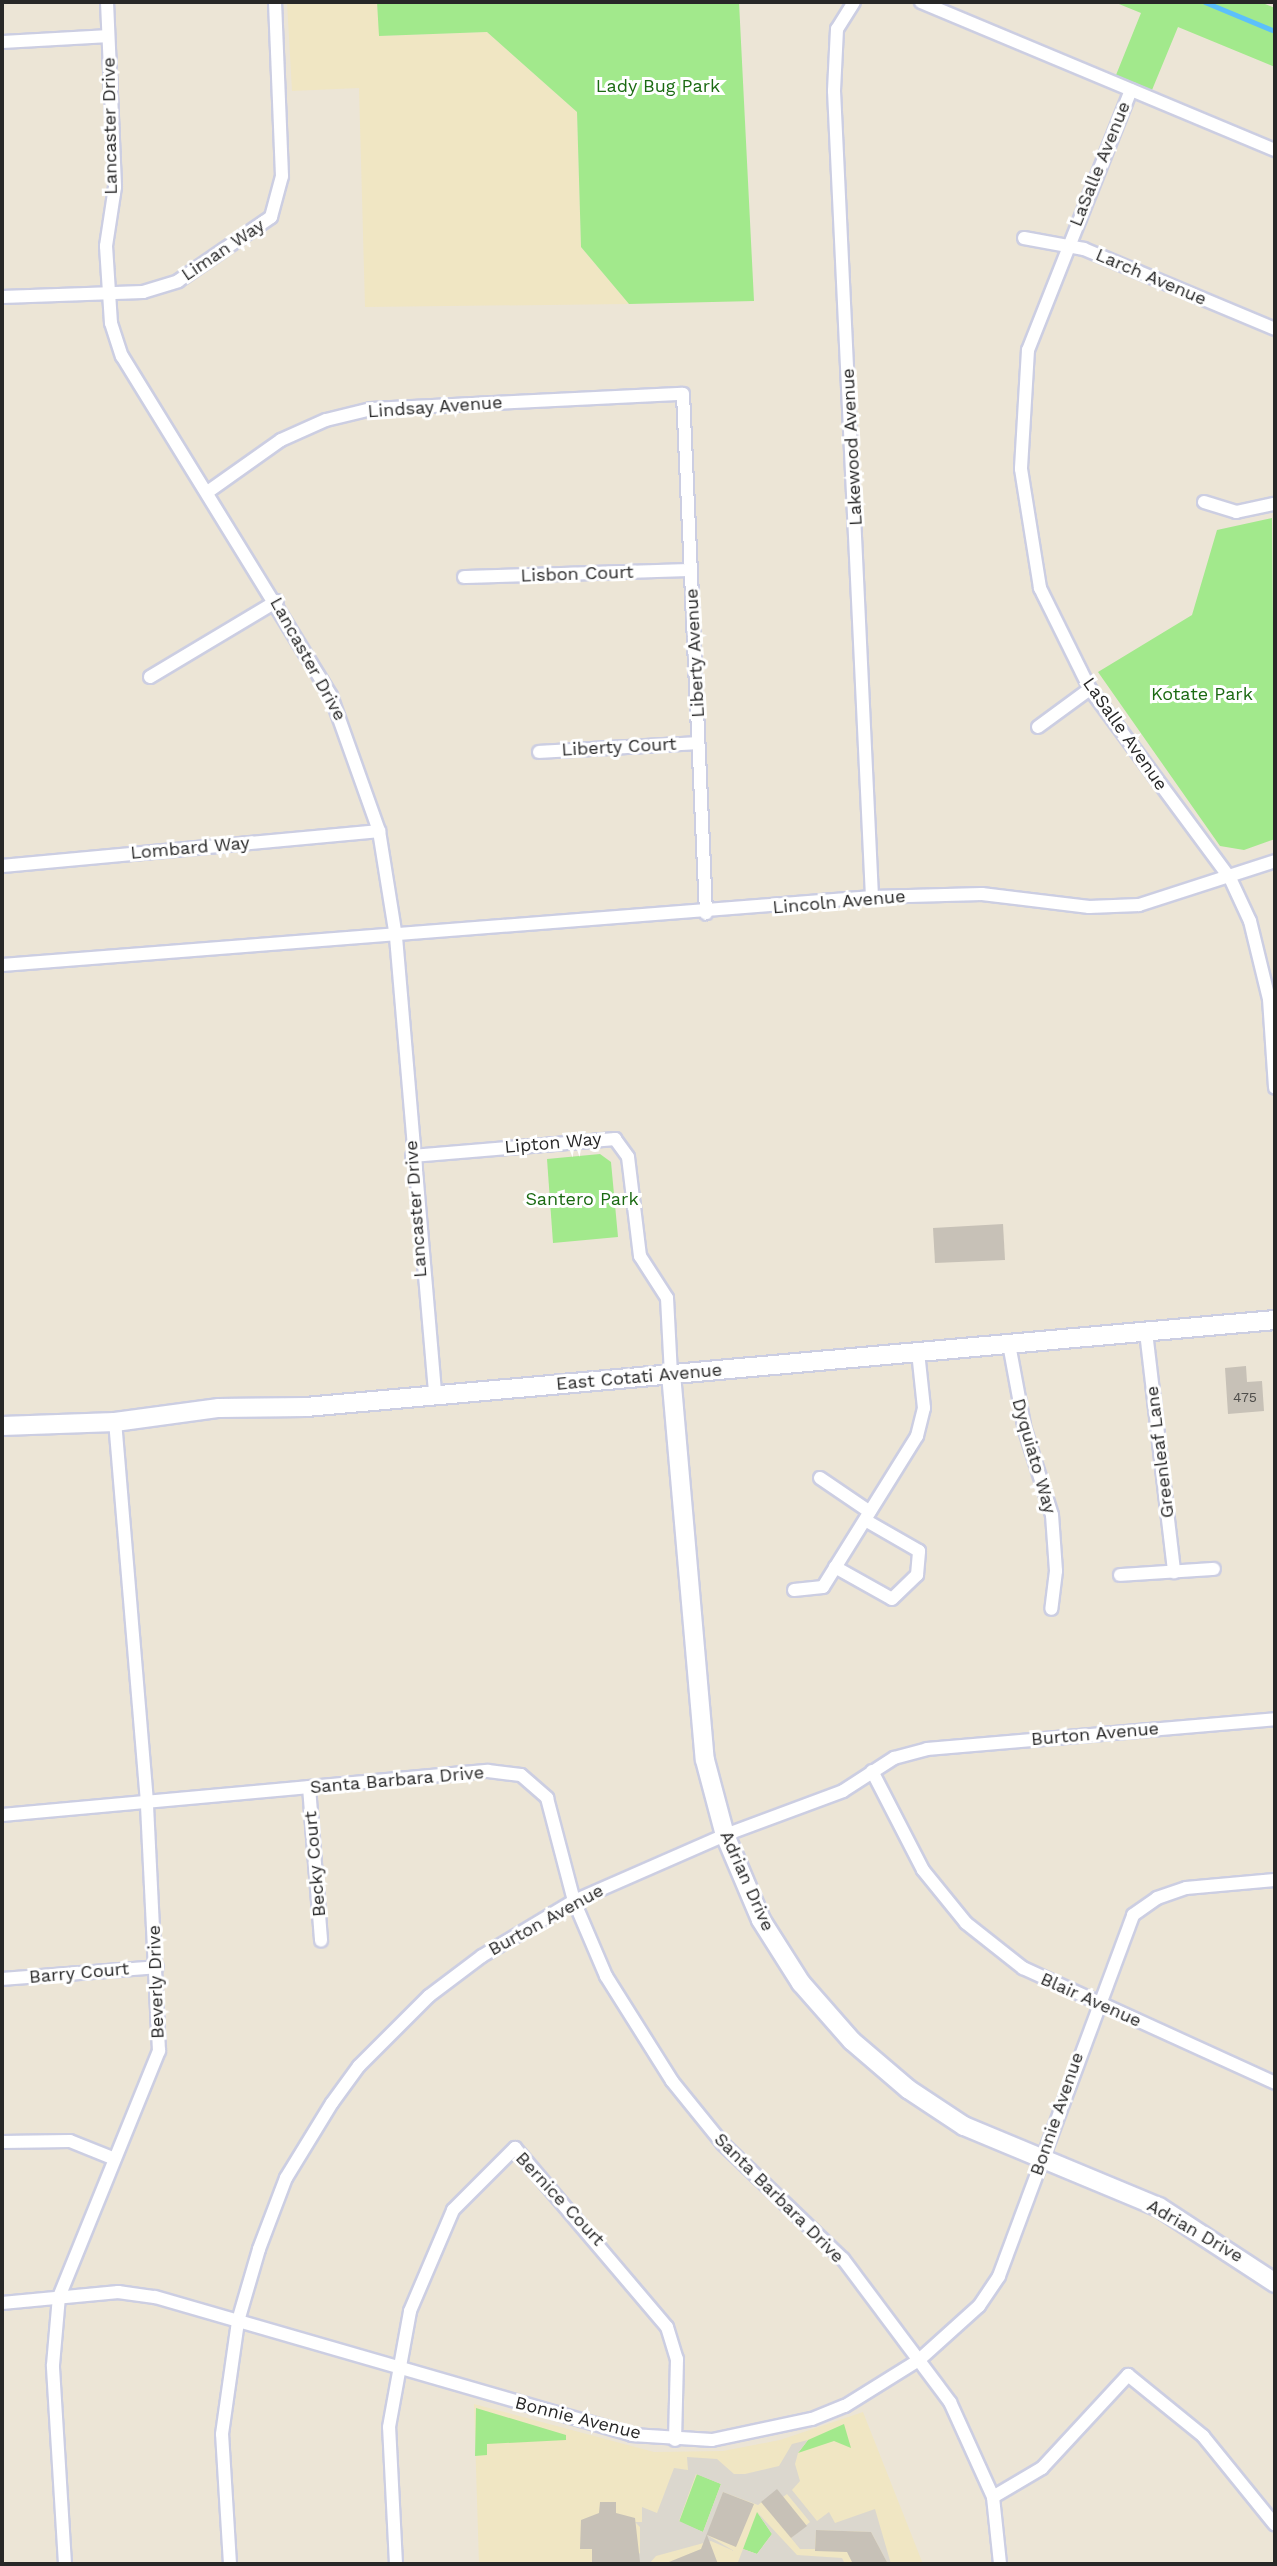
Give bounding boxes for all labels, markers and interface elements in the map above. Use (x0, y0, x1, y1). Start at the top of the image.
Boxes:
street label: Lancaster Drive (98, 57, 122, 195)
park label: Lady Bug Park (596, 75, 720, 97)
street label: LaSalle Avenue (1065, 98, 1135, 230)
street label: Liman Way (177, 214, 269, 286)
street label: Larch Avenue (1092, 244, 1210, 310)
street label: Lakewood Avenue (837, 367, 867, 527)
street label: Lindsay Avenue (366, 391, 504, 423)
street label: Lisbon Court (520, 561, 634, 587)
street label: Liberty Avenue (681, 587, 709, 719)
street label: Lancaster Drive (265, 593, 351, 725)
street label: LaSalle Avenue (1078, 673, 1172, 795)
park label: Kotate Park (1151, 683, 1253, 705)
street label: Liberty Court (561, 733, 677, 761)
street label: Lombard Way (129, 832, 251, 864)
street label: Lincoln Avenue (771, 885, 907, 919)
street label: Lipton Way (503, 1128, 603, 1158)
street label: Lancaster Drive (400, 1139, 432, 1279)
park label: Santero Park (525, 1188, 639, 1210)
street label: East Cotati Avenue (555, 1359, 723, 1395)
street label: Greenleaf Lane (1141, 1384, 1179, 1520)
house number: 475 (1233, 1389, 1257, 1405)
street label: Dyquiato Way (1007, 1396, 1061, 1516)
street label: Burton Avenue (1030, 1718, 1160, 1750)
street label: Santa Barbara Drive (309, 1762, 485, 1798)
street label: Becky Court (300, 1810, 330, 1918)
street label: Adrian Drive (715, 1828, 779, 1934)
street label: Burton Avenue (484, 1879, 608, 1961)
street label: Beverly Drive (143, 1925, 169, 2039)
street label: Barry Court (28, 1958, 130, 1988)
street label: Blair Avenue (1037, 1968, 1145, 2032)
street label: Bonnie Avenue (1026, 2049, 1088, 2179)
street label: Santa Barbara Drive (709, 2128, 849, 2268)
street label: Bernice Court (511, 2148, 609, 2250)
street label: Adrian Drive (1143, 2195, 1247, 2267)
street label: Bonnie Avenue (512, 2392, 644, 2444)

